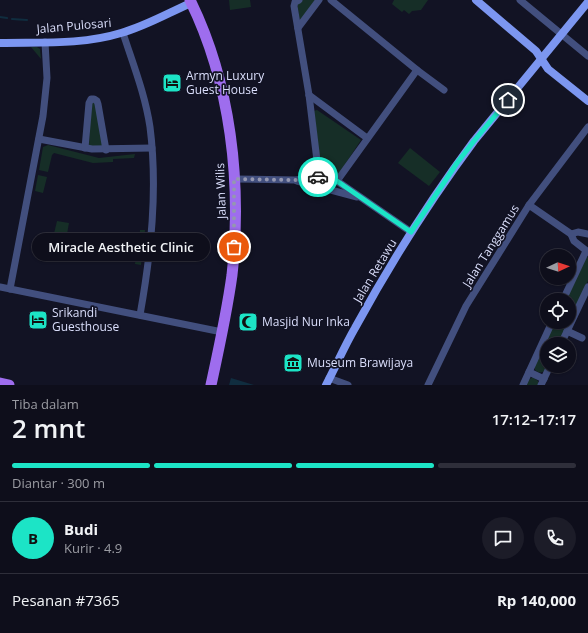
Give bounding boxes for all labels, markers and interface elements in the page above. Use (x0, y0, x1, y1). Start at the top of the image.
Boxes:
street label: Jalan Pulosari (35, 14, 112, 37)
place label: Armyn Luxury Guest House (186, 67, 265, 98)
hotel icon: Armyn Luxury Guest House (161, 72, 183, 94)
pin (491, 83, 525, 117)
icon: home (497, 89, 519, 111)
courier (298, 157, 338, 197)
street label: Jalan Wilis (211, 162, 230, 220)
icon: car (307, 166, 329, 188)
street label: Jalan Tanggamus (458, 201, 523, 291)
pin (217, 230, 251, 264)
callout: Miracle Aesthetic Clinic (32, 233, 210, 261)
icon: bag (223, 236, 245, 258)
street label: Jalan Retawu (348, 236, 400, 307)
text: Miracle Aesthetic Clinic (48, 238, 194, 256)
north arrow (540, 249, 576, 285)
map controls (540, 249, 576, 373)
button: locate (540, 293, 576, 329)
place label: Srikandi Guesthouse (52, 304, 119, 335)
hotel icon: Srikandi Guesthouse (27, 309, 49, 331)
mosque icon: Masjid Nur Inka (237, 311, 259, 333)
place label: Masjid Nur Inka (262, 313, 350, 330)
button: layers (540, 337, 576, 373)
museum icon: Museum Brawijaya (282, 352, 304, 374)
place label: Museum Brawijaya (307, 354, 413, 371)
text: Tiba dalam (12, 395, 79, 413)
text: 17:12–17:17 (492, 409, 576, 429)
text: 2 mnt (12, 410, 85, 446)
text: Diantar · 300 m (12, 474, 105, 492)
button: chat (482, 517, 524, 559)
button: phone (534, 517, 576, 559)
text: Budi (64, 519, 98, 539)
text: B (28, 528, 38, 548)
text: Kurir · 4.9 (64, 539, 122, 557)
text: Pesanan #7365 (12, 590, 120, 610)
text: Rp 140,000 (497, 590, 576, 610)

